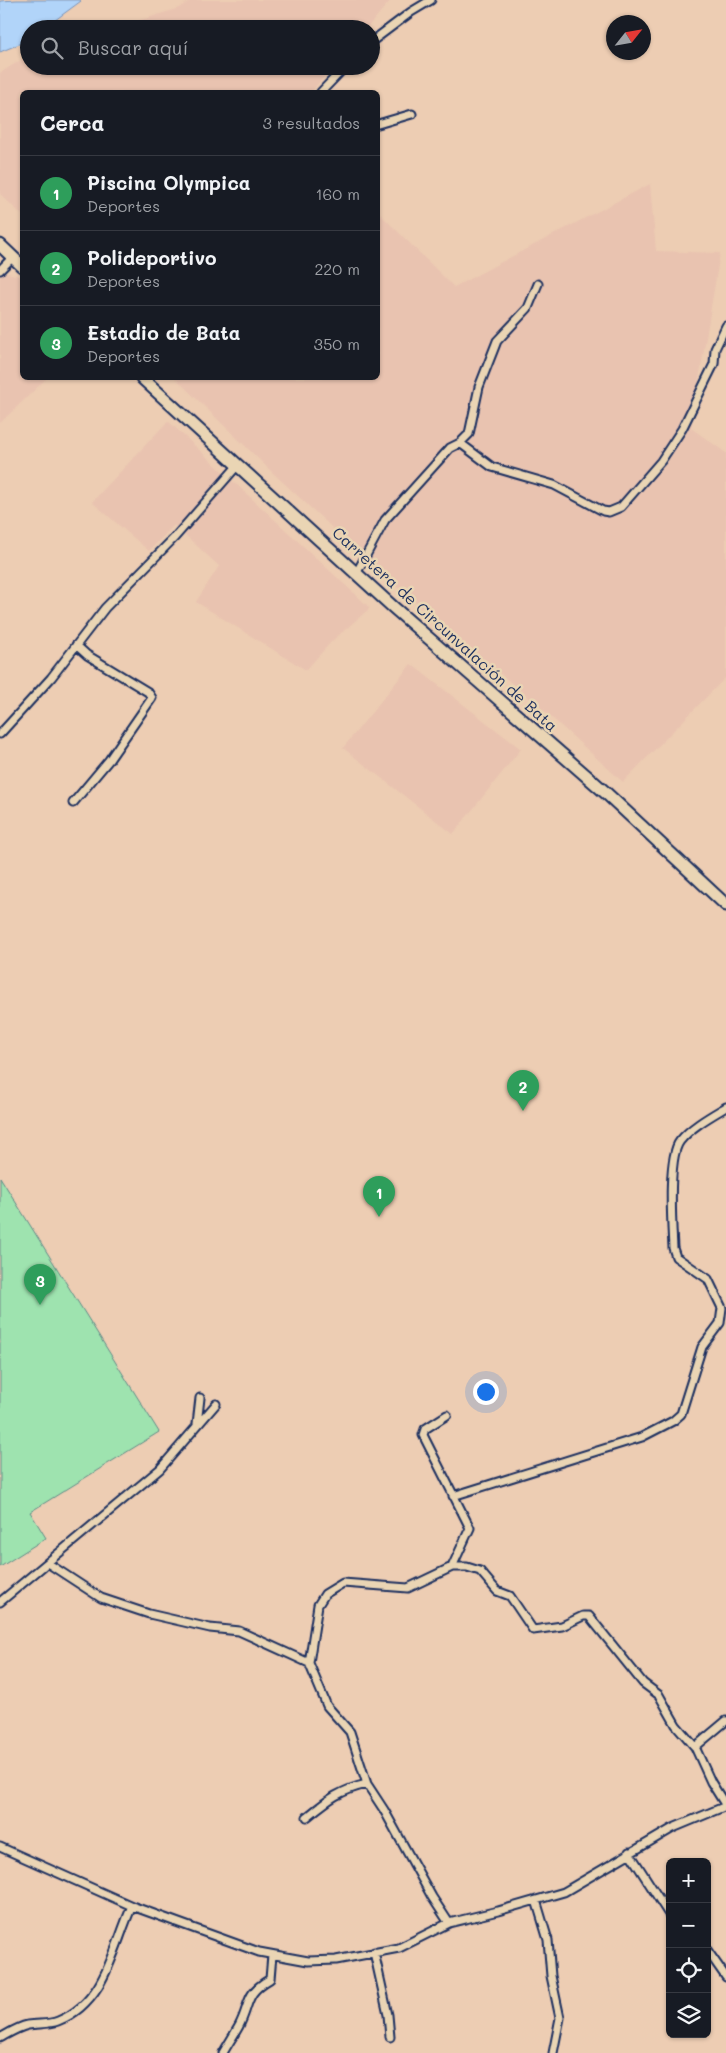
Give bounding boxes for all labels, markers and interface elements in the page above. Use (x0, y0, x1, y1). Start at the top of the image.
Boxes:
north arrow (606, 15, 651, 60)
search box (20, 20, 380, 75)
icon: search (38, 34, 66, 62)
text: Buscar aquí (78, 35, 188, 60)
text: Cerca (40, 109, 105, 136)
text: 3 resultados (263, 112, 360, 133)
text: Piscina Olympica (87, 170, 251, 195)
text: 1 (52, 183, 60, 204)
text: 160 m (315, 183, 360, 204)
text: Deportes (87, 195, 160, 216)
text: Polideportivo (87, 245, 217, 270)
text: 2 (52, 258, 60, 279)
text: 220 m (314, 258, 360, 279)
text: Deportes (87, 270, 160, 291)
text: Estadio de Bata (87, 320, 240, 345)
text: 3 (51, 333, 61, 354)
text: 350 m (314, 333, 360, 354)
text: Deportes (87, 345, 160, 366)
street label: Carretera de Circunvalación de Bata (328, 522, 562, 736)
pin: 2 (507, 1070, 539, 1111)
pin: 1 (363, 1176, 395, 1217)
pin: 3 (24, 1264, 56, 1305)
your location (473, 1379, 499, 1405)
map controls (666, 1858, 711, 2038)
button: + (666, 1858, 711, 1903)
button: − (666, 1903, 711, 1948)
button: locate (666, 1948, 711, 1993)
button: layers (666, 1993, 711, 2038)

